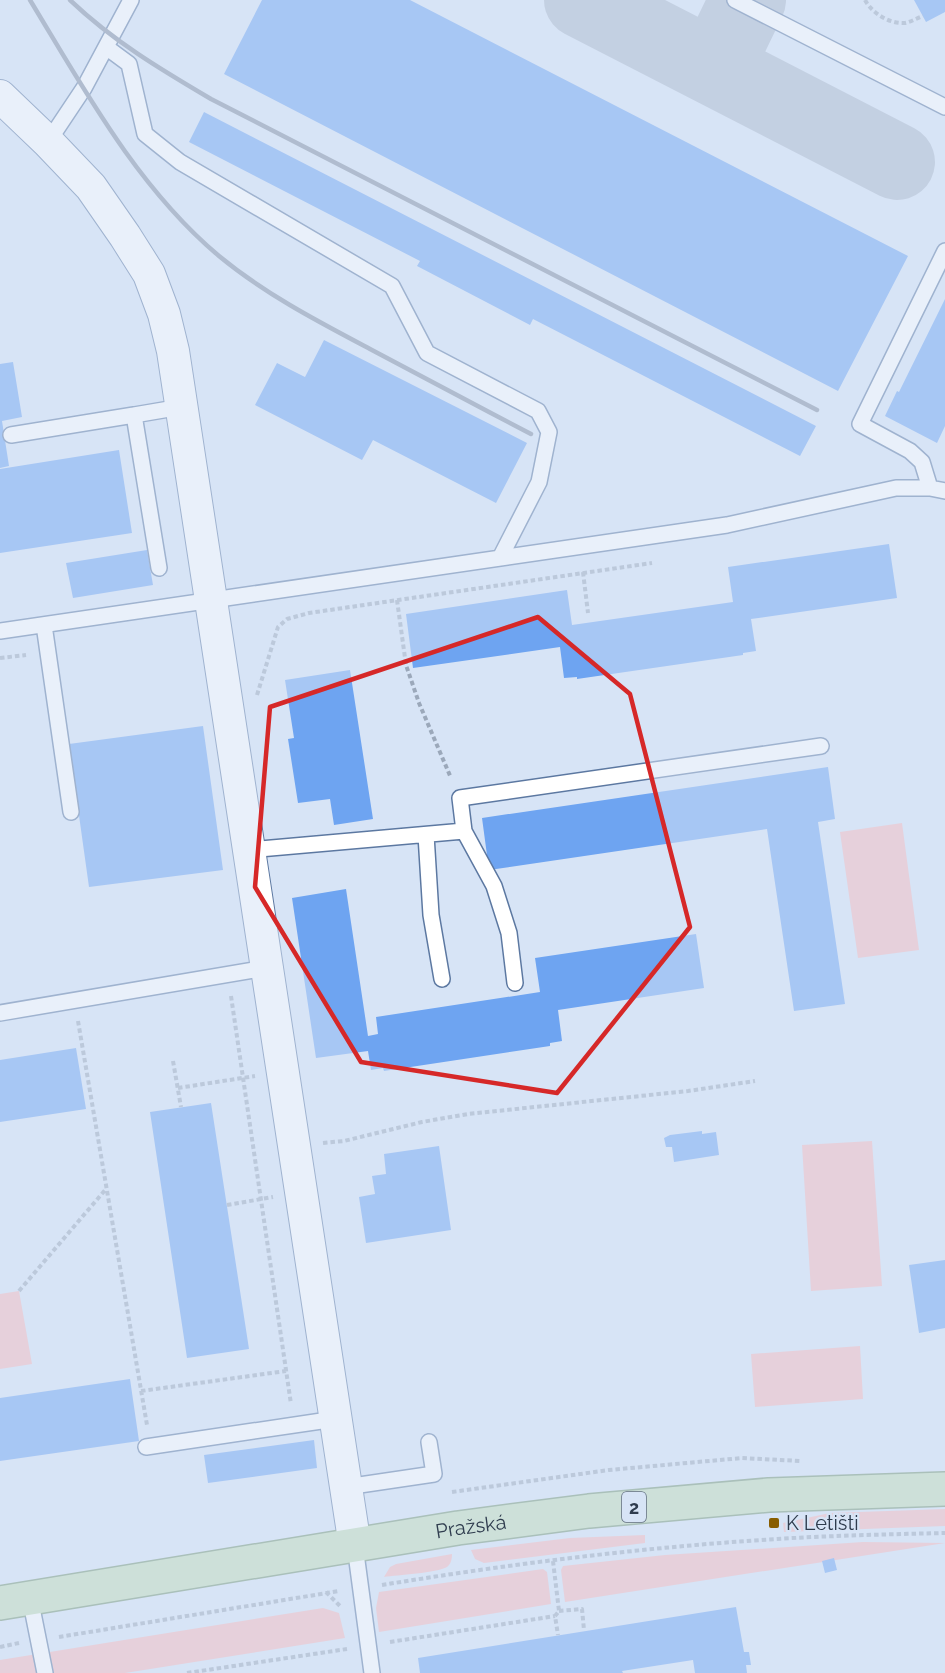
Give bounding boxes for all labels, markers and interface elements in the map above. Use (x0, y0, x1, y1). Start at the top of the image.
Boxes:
road number: 2 (622, 1492, 646, 1522)
street label: Pražská (434, 1510, 508, 1544)
place label: K Letišti (786, 1511, 859, 1535)
marker: K Letišti (767, 1516, 781, 1530)

